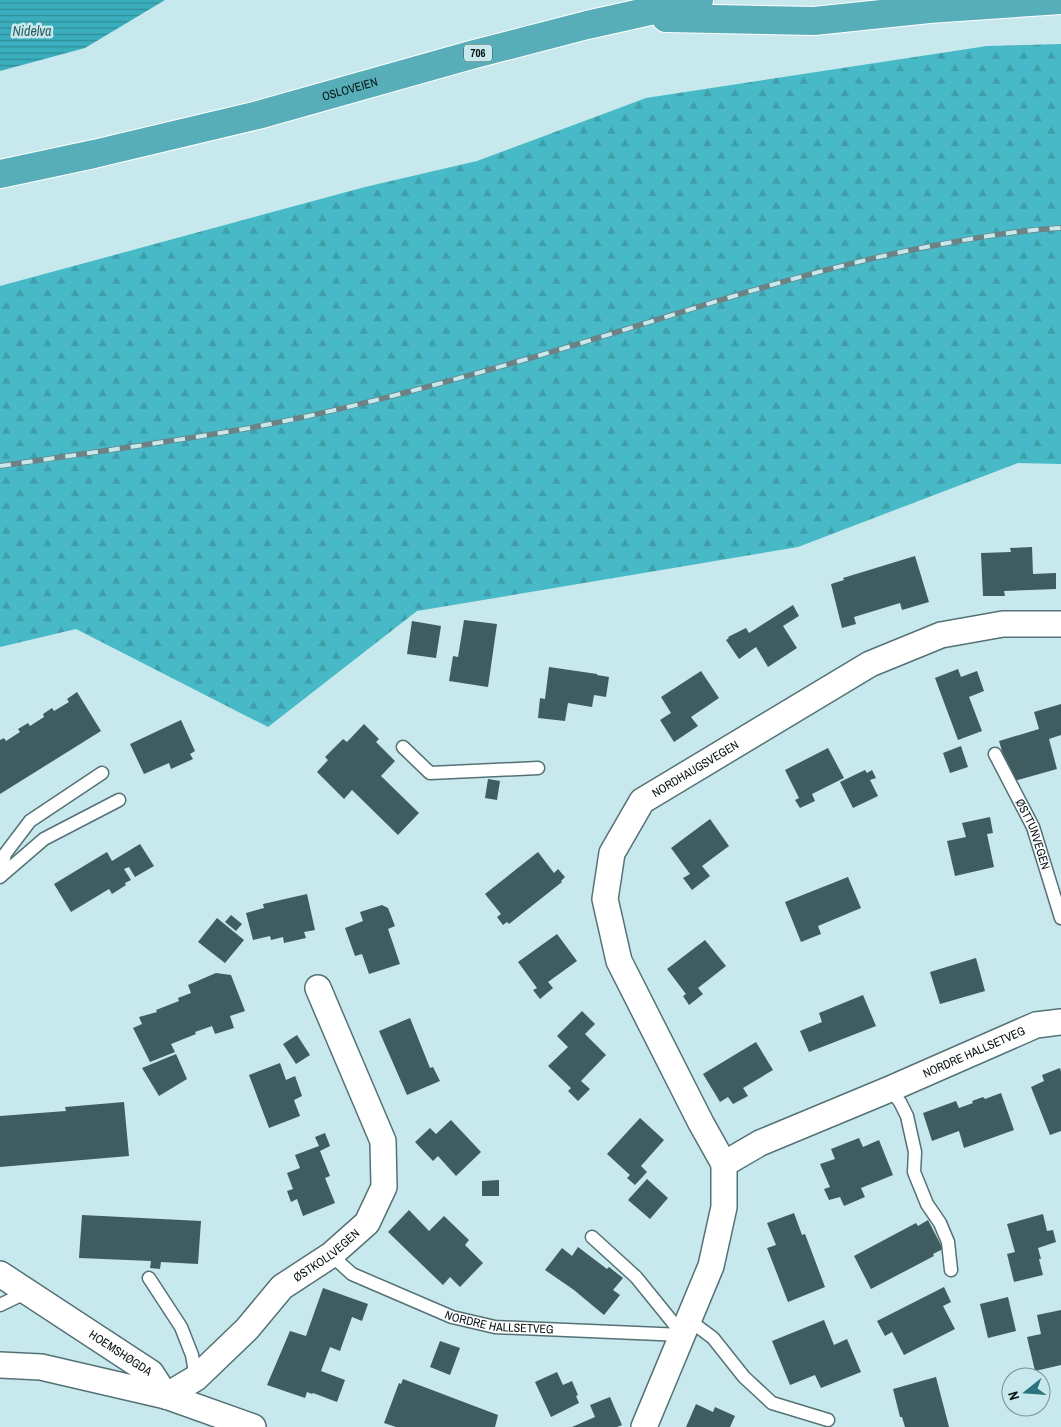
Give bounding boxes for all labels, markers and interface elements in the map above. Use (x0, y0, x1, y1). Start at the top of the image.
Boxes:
water label: Nidelva (13, 22, 51, 40)
road number: 706 (464, 44, 492, 62)
street label: OSLOVEIEN (320, 74, 379, 105)
street label: NORDHAUGSVEGEN (649, 737, 742, 801)
street label: ØSTTUNVEGEN (1012, 796, 1054, 872)
street label: NORDRE HALLSETVEG (920, 1023, 1028, 1082)
street label: ØSTKOLLVEGEN (290, 1225, 363, 1285)
street label: NORDRE HALLSETVEG (442, 1307, 554, 1337)
street label: HOEMSHØGDA (86, 1326, 155, 1380)
north arrow (1001, 1367, 1051, 1417)
text: N (1004, 1389, 1023, 1402)

